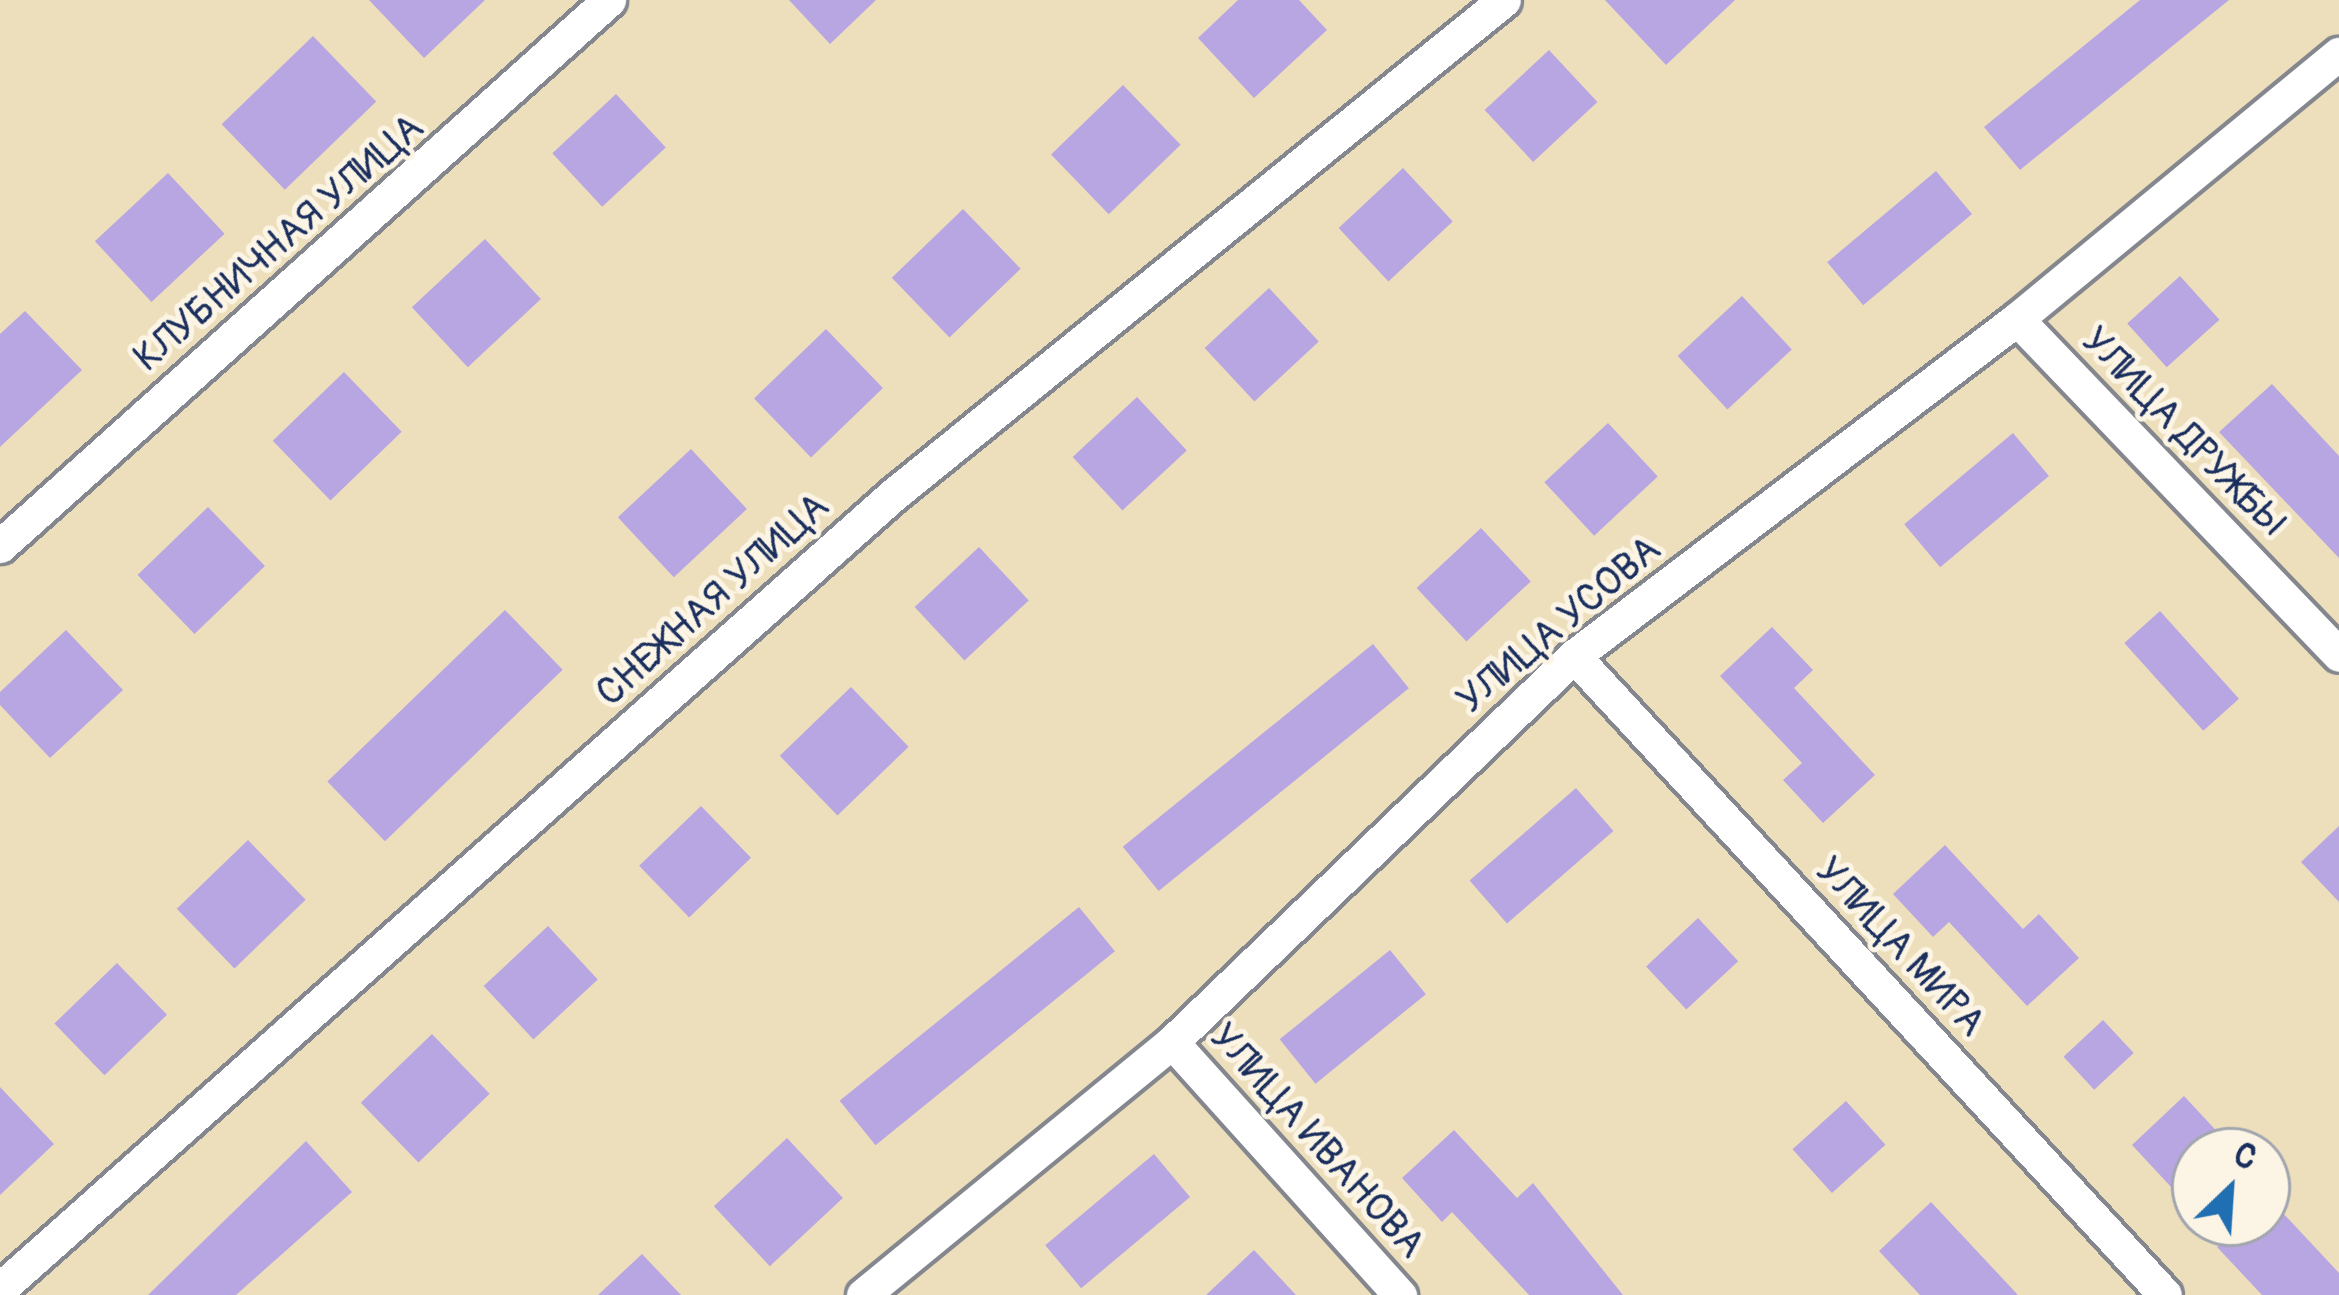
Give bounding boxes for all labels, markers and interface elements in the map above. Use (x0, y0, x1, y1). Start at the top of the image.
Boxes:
street label: КЛУБНИЧНАЯ УЛИЦА (125, 105, 433, 381)
street label: УЛИЦА ДРУЖБЫ (2071, 318, 2295, 546)
street label: СНЕЖНАЯ УЛИЦА (587, 483, 839, 717)
street label: УЛИЦА УСОВА (1448, 526, 1670, 724)
street label: УЛИЦА МИРА (1805, 848, 1995, 1046)
street label: УЛИЦА ИВАНОВА (1199, 1014, 1435, 1268)
north arrow (2171, 1127, 2291, 1247)
text: С (2227, 1134, 2263, 1180)

